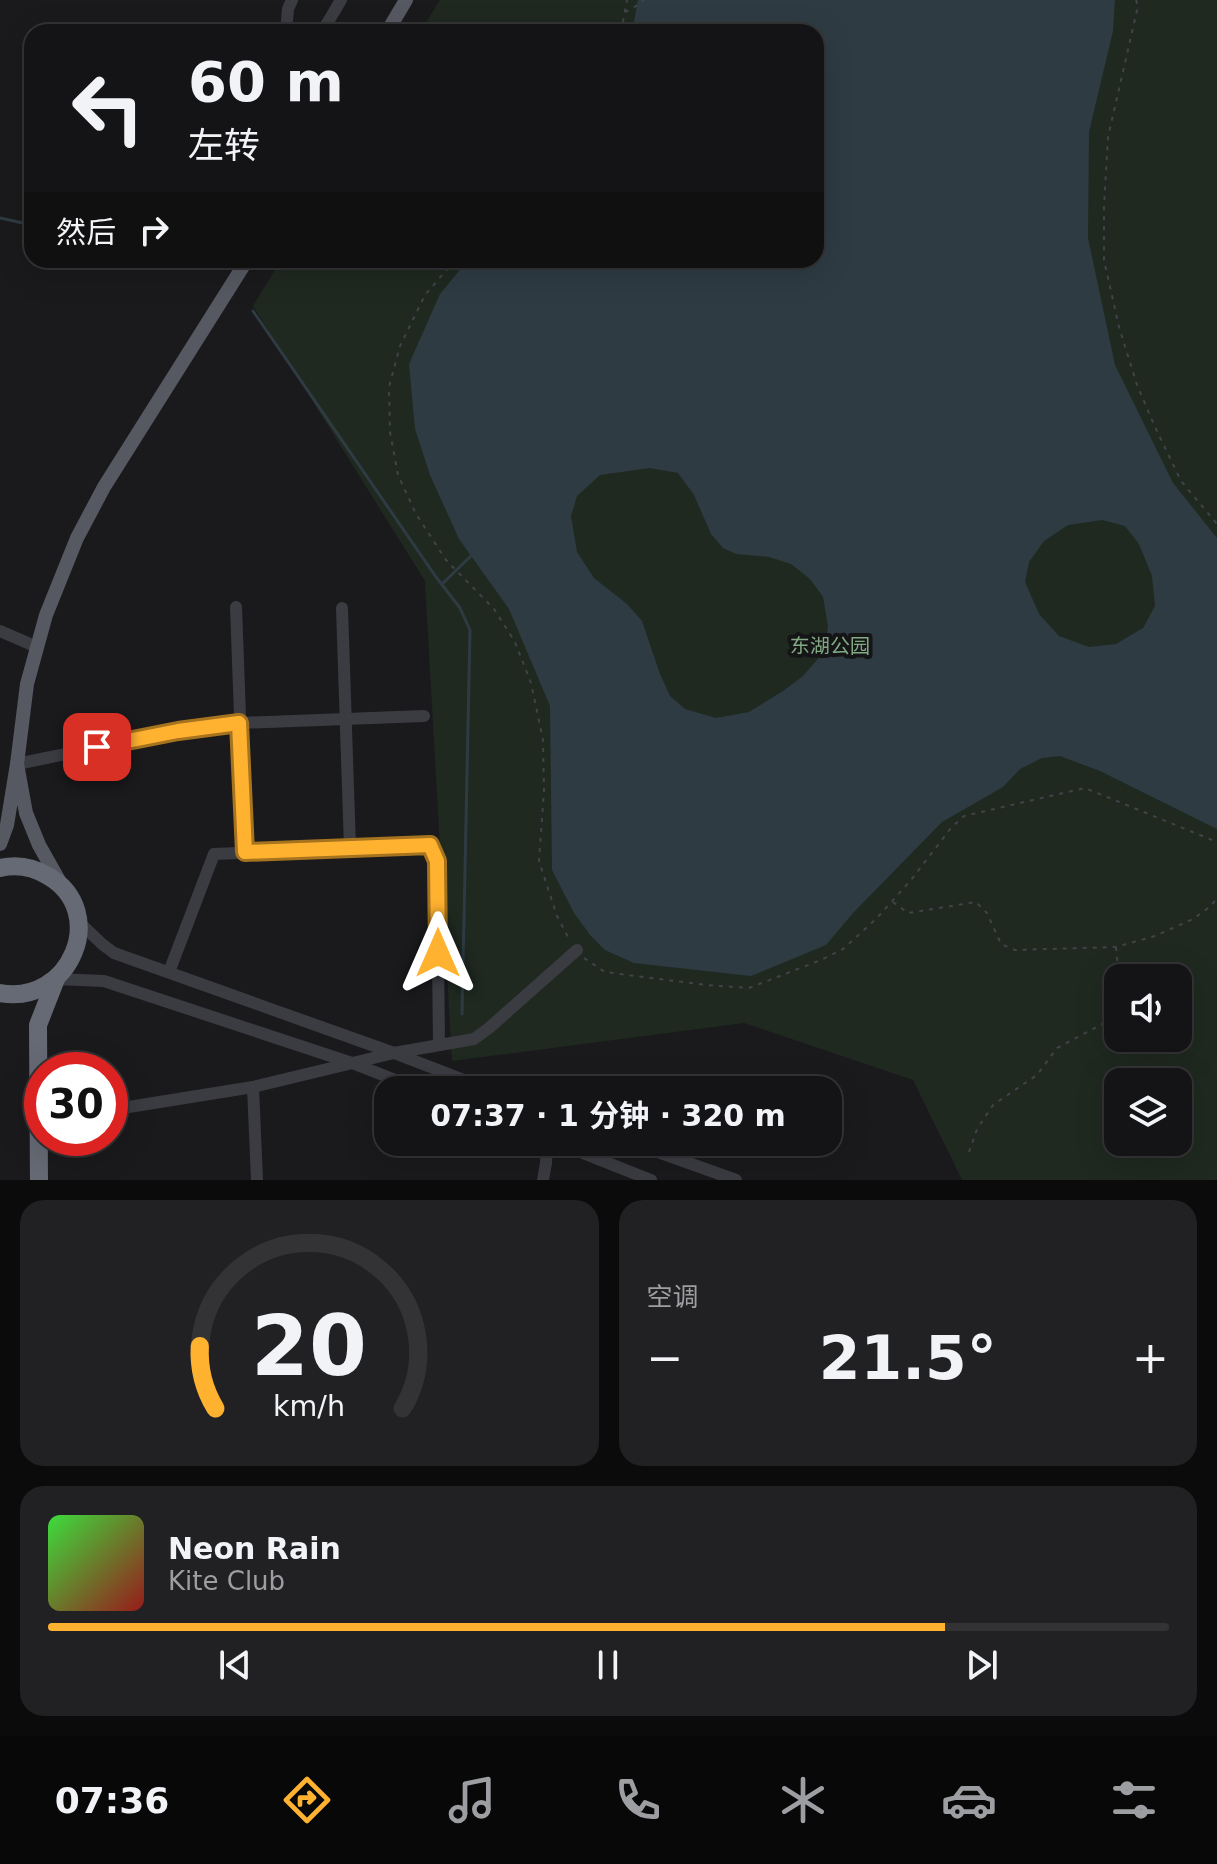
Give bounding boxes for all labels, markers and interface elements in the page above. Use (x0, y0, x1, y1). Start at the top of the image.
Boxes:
text: 60 m (188, 49, 344, 114)
icon: left (56, 56, 160, 160)
text: 左转 (188, 125, 260, 166)
icon: right (132, 208, 176, 252)
text: 然后 (56, 215, 116, 250)
park label: 东湖公园 (790, 634, 870, 658)
pin (63, 713, 131, 781)
icon: arrive (75, 725, 119, 769)
position arrow (396, 911, 480, 995)
map controls (1104, 964, 1192, 1156)
button: sound (1104, 964, 1192, 1052)
speed limit sign: 30 (24, 1052, 128, 1156)
button: layers (1104, 1068, 1192, 1156)
text: 07:37 · 1 分钟 · 320 m (430, 1098, 786, 1133)
text: 空调 (647, 1282, 699, 1312)
text: 20 (251, 1298, 367, 1395)
text: 21.5° (819, 1323, 997, 1393)
text: − (647, 1332, 683, 1383)
text: + (1132, 1332, 1169, 1383)
text: km/h (273, 1389, 345, 1423)
text: Neon Rain (168, 1531, 341, 1566)
text: Kite Club (168, 1566, 285, 1596)
icon: previous (213, 1643, 257, 1687)
icon: pause (586, 1643, 630, 1687)
icon: next (960, 1643, 1004, 1687)
icon: directions (279, 1772, 335, 1828)
icon: music (444, 1772, 500, 1828)
icon: phone (610, 1772, 666, 1828)
icon: climate (775, 1772, 831, 1828)
icon: car (941, 1772, 997, 1828)
icon: filters (1106, 1772, 1162, 1828)
text: 07:36 (55, 1780, 169, 1821)

